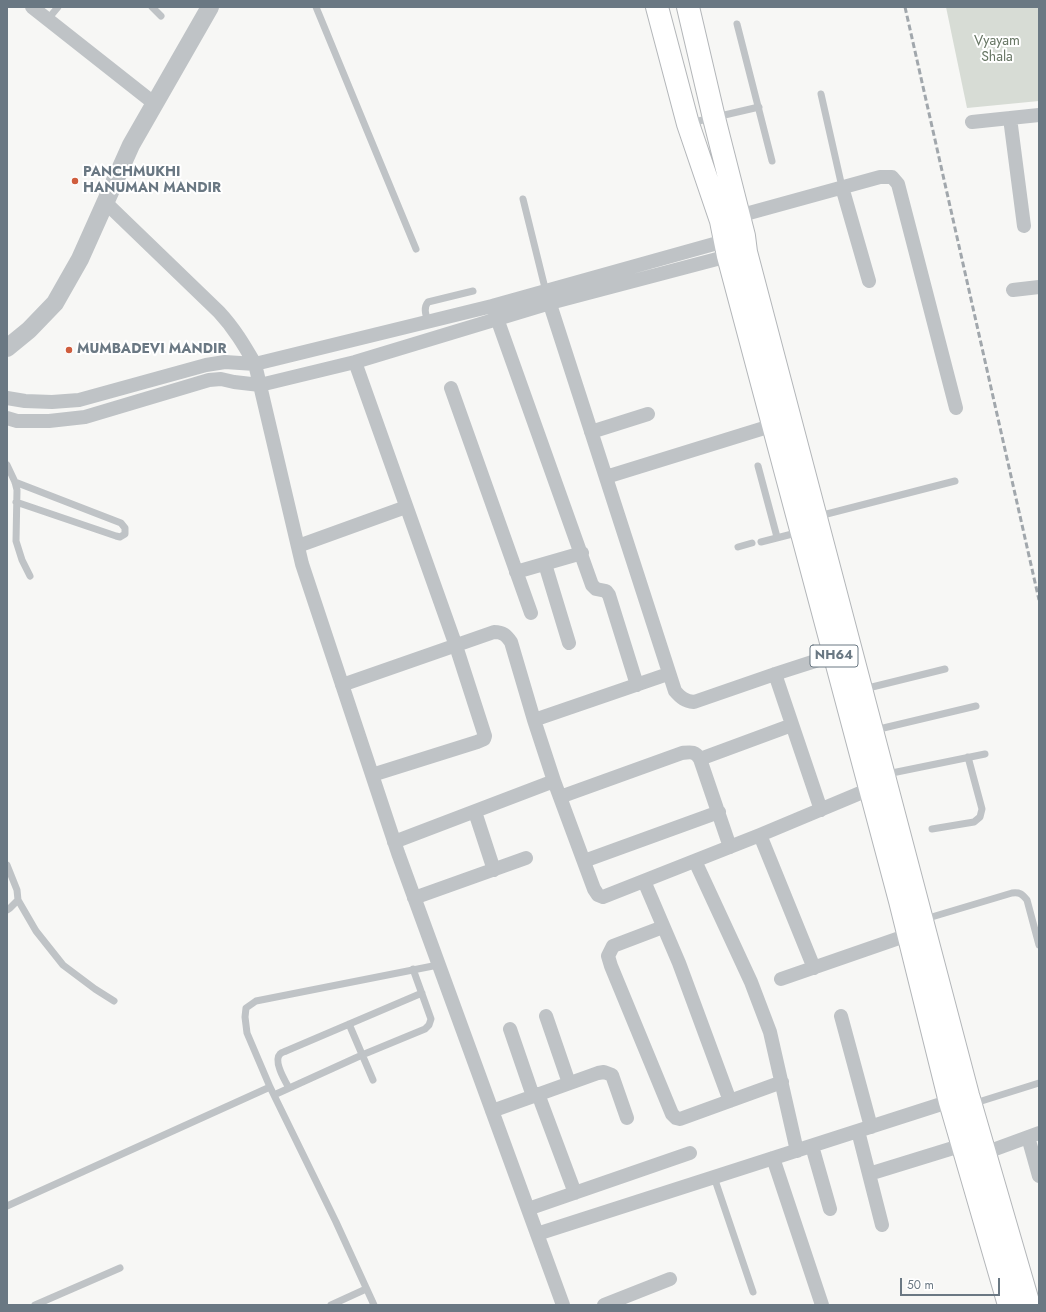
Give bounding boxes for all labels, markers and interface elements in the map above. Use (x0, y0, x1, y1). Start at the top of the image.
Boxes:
park label: Vyayam Shala (974, 34, 1020, 66)
place label: PANCHMUKHI HANUMAN MANDIR (83, 165, 221, 198)
marker: PANCHMUKHI HANUMAN MANDIR (70, 176, 80, 186)
place label: MUMBADEVI MANDIR (77, 342, 226, 358)
marker: MUMBADEVI MANDIR (64, 345, 74, 355)
road number: NH64 (810, 645, 858, 667)
scale bar (902, 1270, 1002, 1296)
text: 50 m (907, 1276, 934, 1294)

